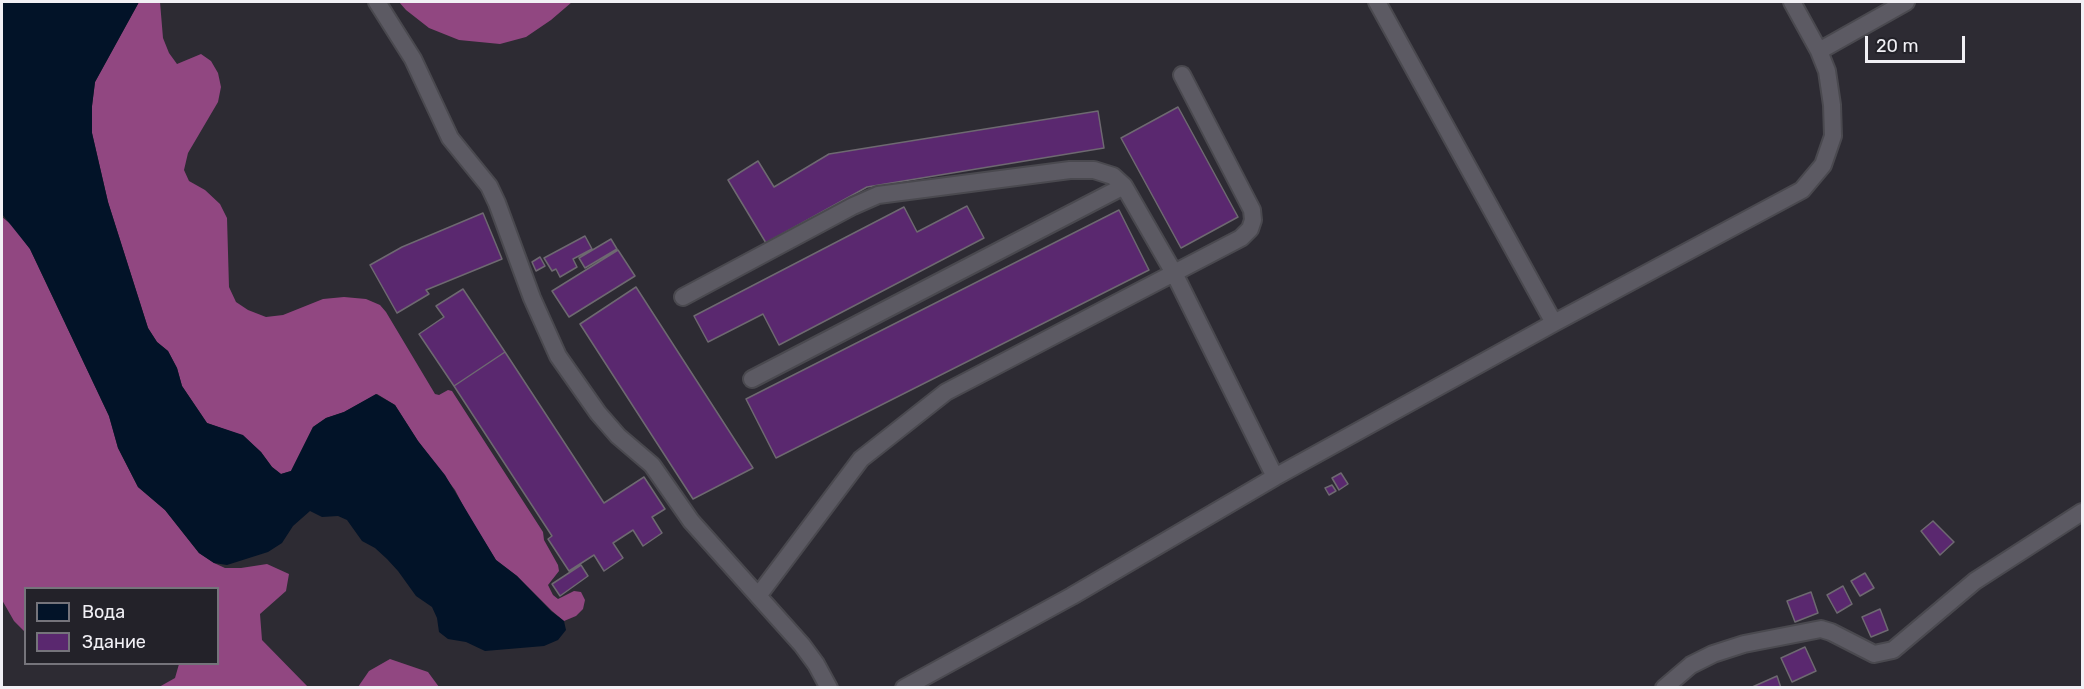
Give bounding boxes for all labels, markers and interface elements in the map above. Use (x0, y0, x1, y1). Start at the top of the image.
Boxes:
scale bar (1868, 24, 1968, 62)
text: 20 m (1876, 35, 1918, 57)
legend (24, 587, 219, 665)
text: Вода (82, 601, 125, 623)
text: Здание (82, 631, 146, 653)

